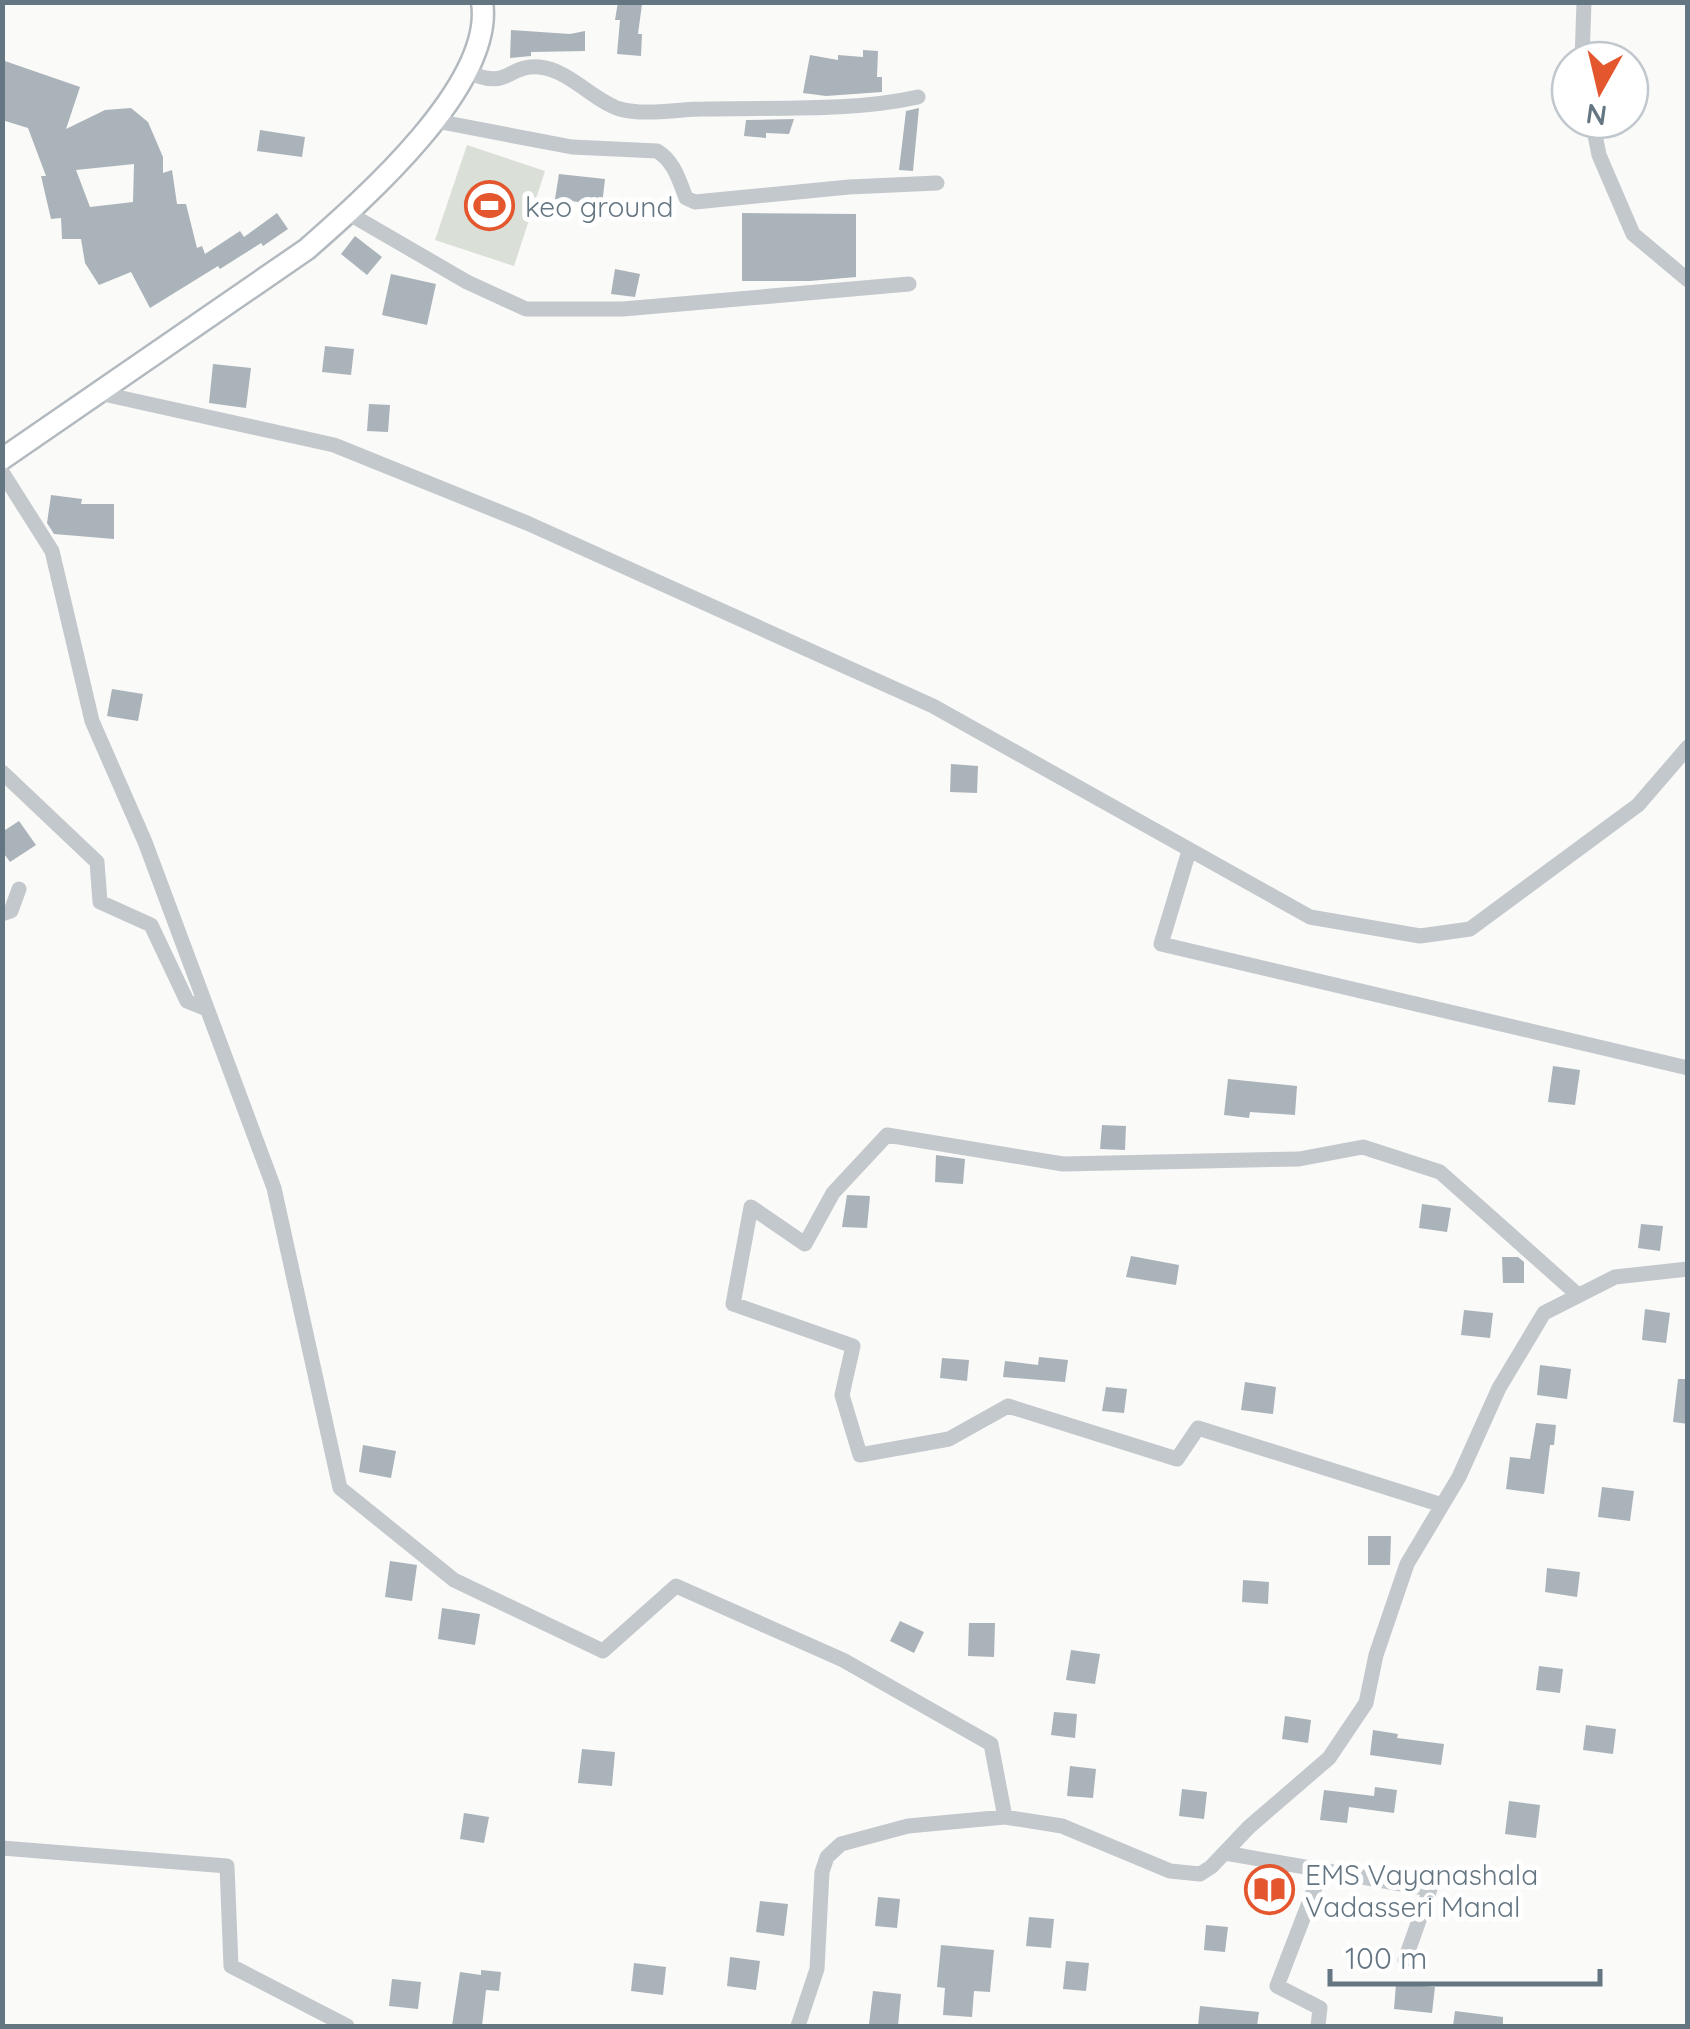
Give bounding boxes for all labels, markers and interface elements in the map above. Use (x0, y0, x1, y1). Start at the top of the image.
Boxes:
north arrow (1550, 40, 1650, 140)
text: N (1584, 96, 1609, 134)
sports icon: keo ground (464, 180, 516, 232)
place label: keo ground (525, 189, 673, 224)
place label: EMS Vayanashala Vadasseri Manal (1305, 1857, 1538, 1924)
library icon: EMS Vayanashala Vadasseri Manal (1244, 1864, 1296, 1916)
scale bar (1330, 1924, 1600, 1986)
text: 100 m (1345, 1939, 1427, 1977)

